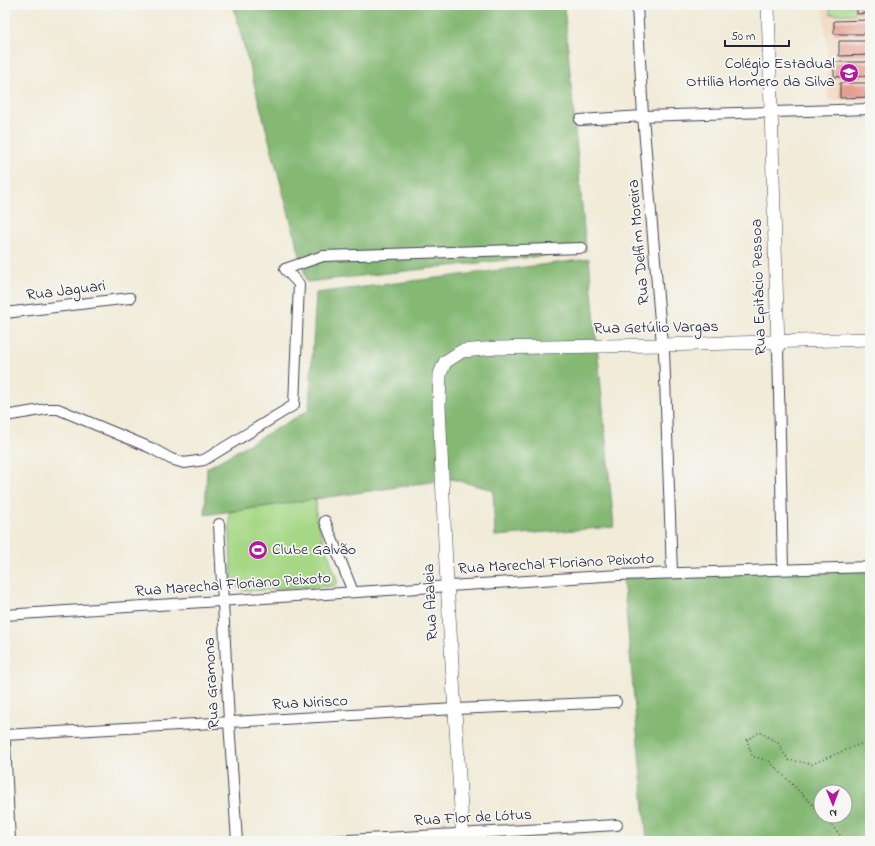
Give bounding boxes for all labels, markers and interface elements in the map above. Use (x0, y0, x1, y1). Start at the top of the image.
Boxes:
scale bar (725, 22, 789, 48)
text: 50 m (731, 28, 755, 46)
place label: Colégio Estadual Ottilia Homero da Silva (686, 52, 835, 94)
school or university icon: Colégio Estadual Ottilia Homero da Silva (838, 62, 860, 84)
street label: Rua Delfim Moreira (622, 178, 656, 306)
street label: Rua Epitácio Pessoa (745, 218, 773, 356)
street label: Rua Jaguari (25, 274, 107, 308)
street label: Rua Getúlio Vargas (593, 315, 719, 341)
place label: Clube Galvão (272, 538, 356, 562)
sports icon: Clube Galvão (247, 539, 269, 561)
street label: Rua Marechal Floriano Peixoto (457, 547, 655, 581)
street label: Rua Azaleia (417, 563, 445, 641)
street label: Rua Marechal Floriano Peixoto (134, 566, 332, 604)
street label: Rua Gramona (198, 637, 226, 729)
street label: Rua Nirisco (272, 689, 348, 717)
north arrow (813, 784, 853, 824)
street label: Rua Flor de Lótus (413, 803, 533, 833)
text: N (829, 805, 837, 821)

